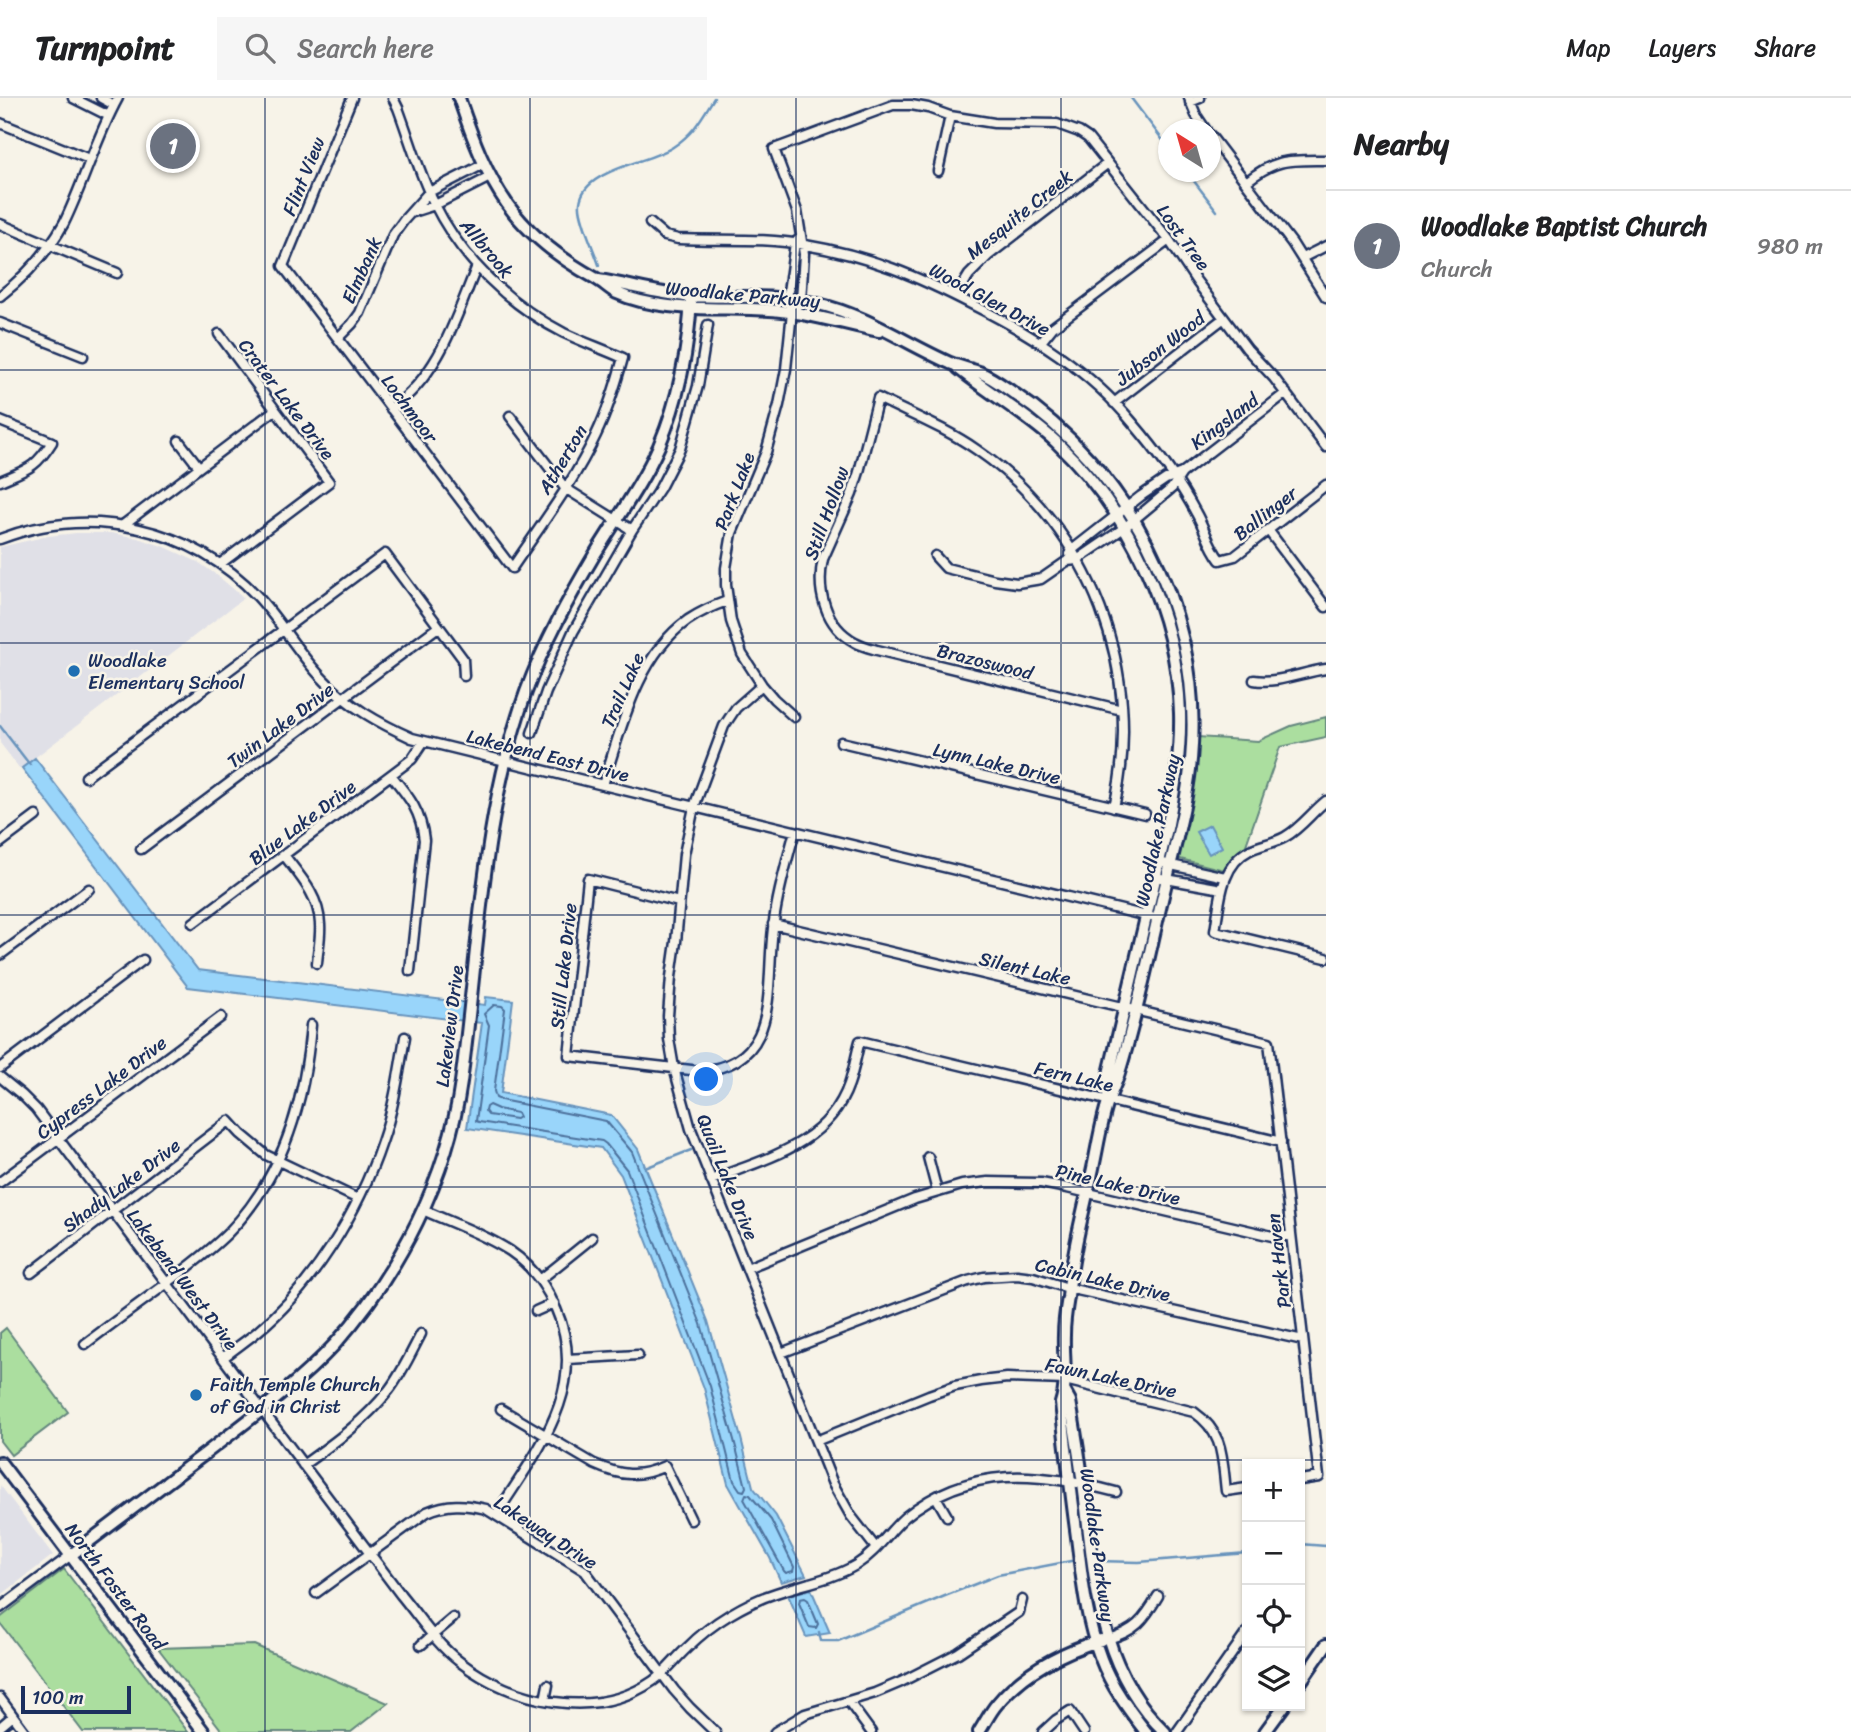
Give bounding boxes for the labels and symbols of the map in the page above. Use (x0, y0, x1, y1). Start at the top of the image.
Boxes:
north arrow (1158, 119, 1221, 182)
pin: 1 (150, 120, 196, 172)
street label: Flint View (273, 131, 335, 221)
street label: Mesquite Creek (959, 161, 1080, 268)
street label: Lost Tree (1148, 197, 1219, 278)
street label: Allbrook (451, 210, 522, 286)
street label: Elmbank (332, 231, 391, 309)
street label: Wood Glen Drive (923, 254, 1057, 345)
street label: Woodlake Parkway (664, 271, 822, 318)
street label: Jubson Wood (1107, 301, 1214, 395)
street label: Crater Lake Drive (230, 331, 344, 467)
street label: Lochmoor (373, 367, 447, 451)
street label: Kingsland (1183, 383, 1268, 459)
street label: Atherton (528, 418, 596, 501)
street label: Park Lake (704, 447, 764, 535)
street label: Still Hollow (794, 462, 859, 565)
street label: Ballinger (1226, 477, 1306, 549)
street label: Brazoswood (933, 634, 1037, 690)
place label: Woodlake Elementary School (88, 644, 245, 699)
street label: Trail Lake (591, 647, 654, 733)
marker: Woodlake Elementary School (66, 663, 82, 679)
street label: Twin Lake Drive (219, 674, 341, 777)
street label: Lakebend East Drive (463, 719, 633, 792)
street label: Lynn Lake Drive (930, 733, 1064, 794)
street label: Woodlake Parkway (1125, 751, 1190, 909)
street label: Blue Lake Drive (241, 771, 363, 874)
street label: Still Lake Drive (540, 901, 587, 1031)
street label: Silent Lake (976, 942, 1074, 995)
street label: Lakeview Drive (426, 963, 473, 1089)
street label: Cypress Lake Drive (29, 1027, 174, 1148)
street label: Fern Lake (1031, 1051, 1117, 1102)
your location (689, 1062, 723, 1096)
street label: Quail Lake Drive (687, 1109, 768, 1246)
street label: Shady Lake Drive (55, 1129, 188, 1241)
street label: Pine Lake Drive (1052, 1154, 1184, 1215)
street label: Lakebend West Drive (118, 1201, 247, 1357)
street label: Park Haven (1256, 1212, 1301, 1310)
street label: Cabin Lake Drive (1032, 1248, 1174, 1311)
street label: Fawn Lake Drive (1042, 1347, 1180, 1408)
place label: Faith Temple Church of God in Christ (210, 1368, 380, 1423)
marker: Faith Temple Church of God in Christ (188, 1387, 204, 1403)
street label: Woodlake Parkway (1070, 1466, 1125, 1624)
street label: Lakeway Drive (487, 1486, 605, 1579)
street label: North Foster Road (56, 1515, 176, 1659)
scale bar (21, 1683, 131, 1715)

